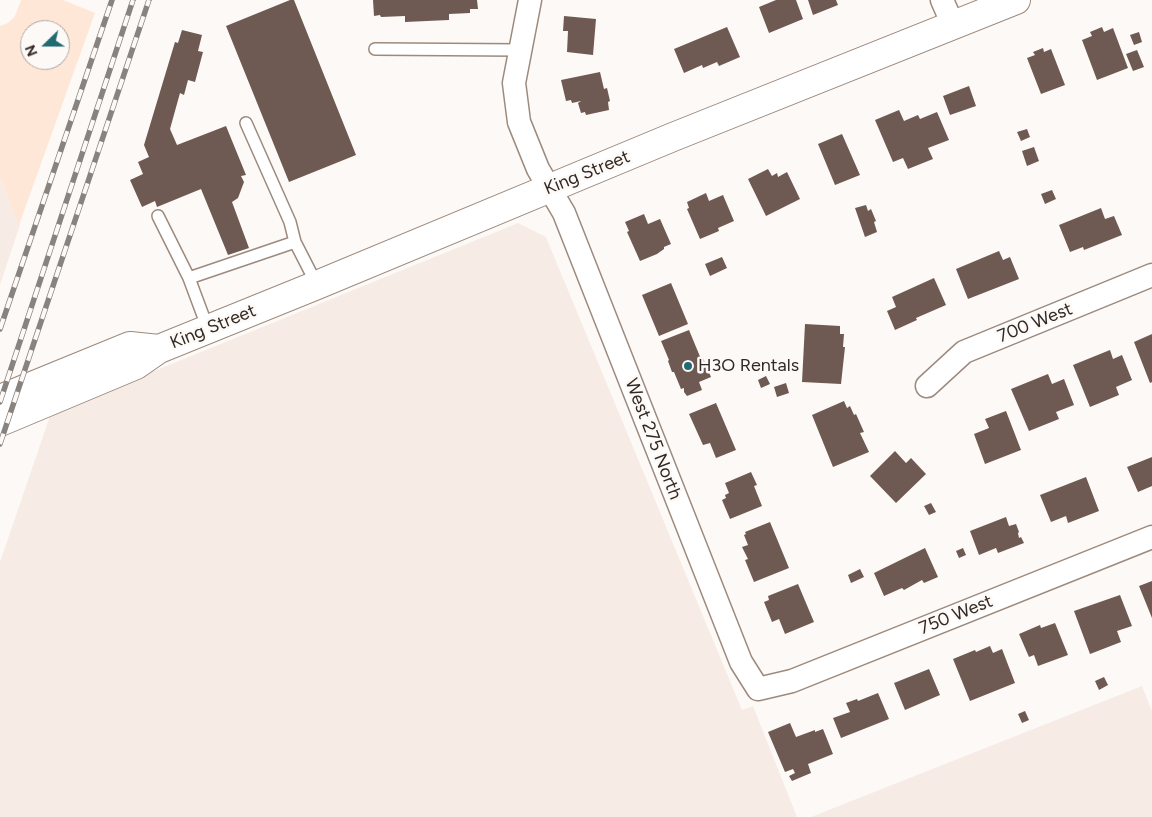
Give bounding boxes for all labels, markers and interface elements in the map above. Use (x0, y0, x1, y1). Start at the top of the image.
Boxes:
north arrow (20, 20, 70, 70)
text: N (22, 42, 41, 59)
street label: King Street (541, 146, 633, 200)
street label: 700 West (994, 298, 1076, 348)
street label: King Street (167, 300, 259, 354)
place label: H3O Rentals (698, 355, 799, 377)
marker: H3O Rentals (682, 360, 694, 372)
street label: West 275 North (620, 375, 686, 503)
street label: 750 West (916, 590, 996, 640)

